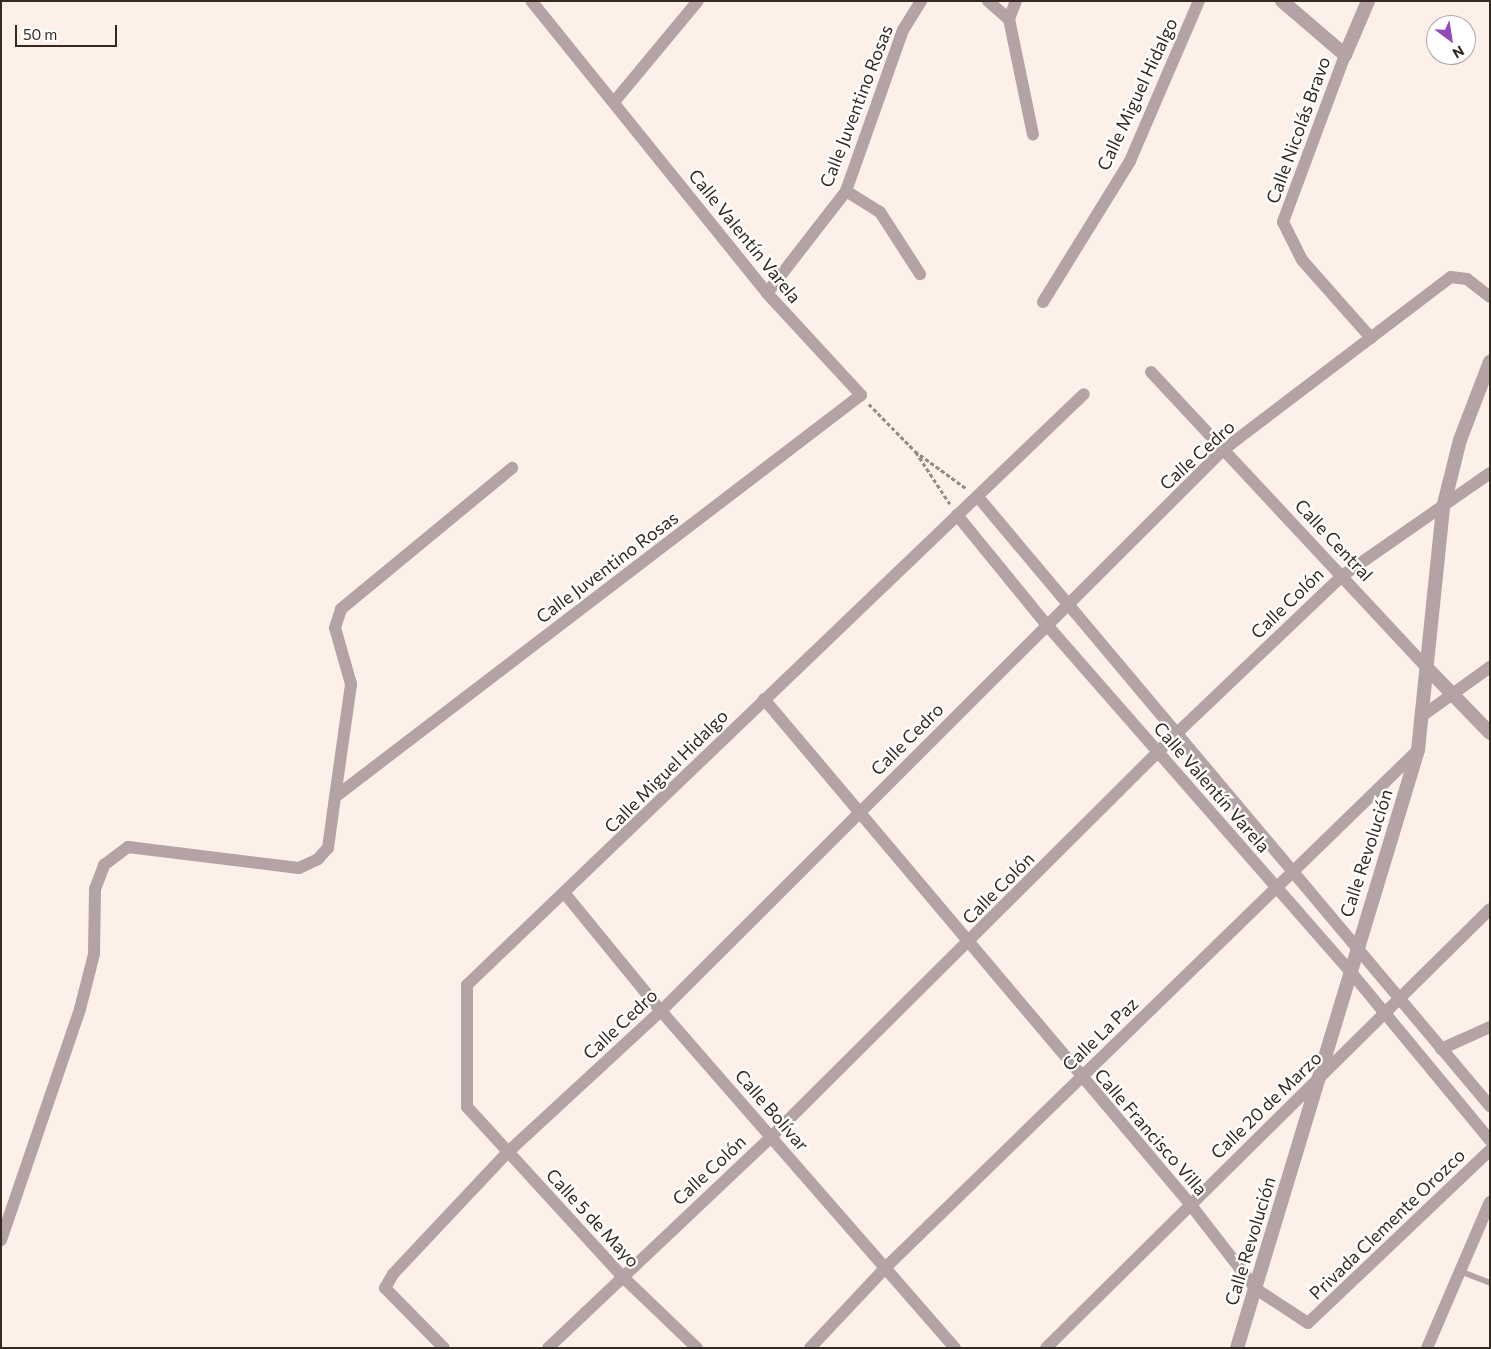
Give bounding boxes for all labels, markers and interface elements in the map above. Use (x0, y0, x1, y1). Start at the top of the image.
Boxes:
street label: Calle Miguel Hidalgo (1092, 14, 1182, 174)
scale bar (18, 15, 120, 47)
north arrow (1426, 15, 1476, 65)
street label: Calle Juventino Rosas (815, 22, 897, 190)
text: 50 m (23, 25, 57, 43)
text: N (1450, 42, 1467, 62)
street label: Calle Nicolás Bravo (1261, 54, 1335, 206)
street label: Calle Valentín Varela (684, 165, 806, 307)
street label: Calle Cedro (1155, 416, 1239, 494)
street label: Calle Central (1291, 494, 1377, 586)
street label: Calle Juventino Rosas (532, 507, 682, 627)
street label: Calle Colón (1246, 563, 1328, 643)
street label: Calle Cedro (866, 698, 948, 780)
street label: Calle Miguel Hidalgo (600, 705, 732, 837)
street label: Calle Valentín Varela (1149, 717, 1275, 857)
street label: Calle Revolución (1335, 786, 1397, 920)
street label: Calle Colón (958, 848, 1038, 928)
street label: Calle Cedro (578, 984, 662, 1064)
street label: Calle La Paz (1058, 993, 1142, 1075)
street label: Calle 20 de Marzo (1206, 1047, 1326, 1163)
street label: Calle Francisco Villa (1090, 1064, 1212, 1200)
street label: Calle Bolívar (731, 1065, 813, 1155)
street label: Calle Colón (668, 1131, 750, 1209)
street label: Privada Clemente Orozco (1305, 1144, 1469, 1304)
street label: Calle 5 de Mayo (542, 1164, 644, 1272)
street label: Calle Revolución (1220, 1174, 1280, 1308)

